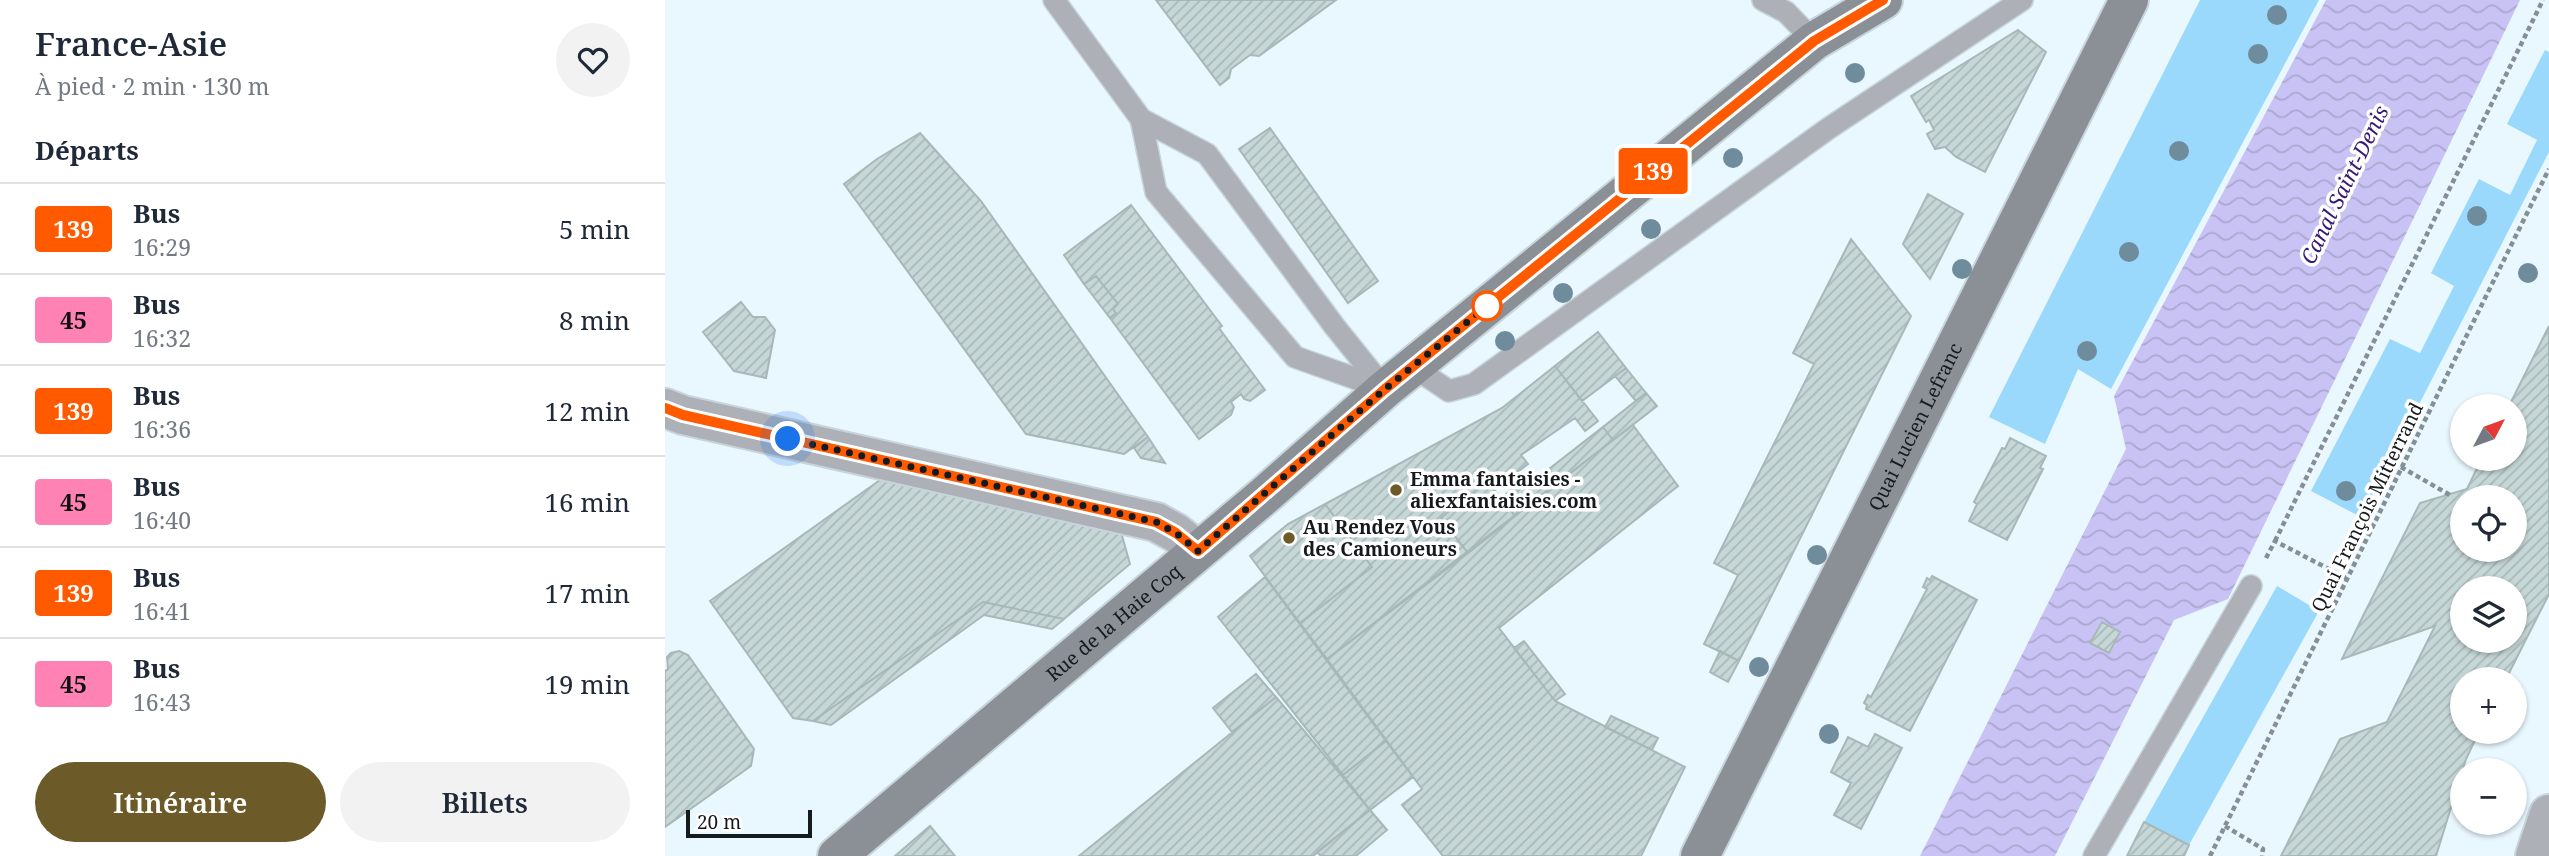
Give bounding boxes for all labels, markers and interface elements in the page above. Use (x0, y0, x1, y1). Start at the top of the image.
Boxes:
text: France-Asie (35, 21, 227, 66)
button: heart (556, 23, 630, 97)
text: À pied · 2 min · 130 m (35, 70, 270, 102)
water label: Canal Saint-Denis (2294, 100, 2395, 268)
text: Départs (35, 132, 139, 168)
line badge: 139 (1613, 148, 1693, 194)
text: 139 (1633, 154, 1673, 187)
text: Bus (133, 195, 180, 231)
text: 5 min (559, 211, 630, 247)
text: 139 (53, 212, 94, 245)
text: 16:29 (133, 231, 191, 263)
text: Bus (133, 286, 180, 322)
unlabelled marker (1472, 291, 1502, 321)
text: 8 min (559, 302, 630, 338)
text: 45 (60, 303, 87, 336)
text: 16:32 (133, 322, 191, 354)
street label: Quai Lucien Lefranc (1862, 339, 1968, 515)
text: Bus (133, 377, 180, 413)
text: 12 min (545, 393, 630, 429)
text: 139 (53, 394, 94, 427)
north arrow (2450, 394, 2527, 471)
map controls (2450, 394, 2527, 835)
street label: Quai François Mitterrand (2305, 398, 2429, 616)
text: 16:36 (133, 413, 191, 445)
your location (770, 421, 805, 456)
place label: Emma fantaisies - aliexfantaisies.com (1410, 466, 1598, 514)
text: Bus (133, 468, 180, 504)
marker: Emma fantaisies - aliexfantaisies.com (1388, 482, 1404, 498)
text: 16 min (545, 484, 630, 520)
text: 45 (60, 485, 87, 518)
button: locate (2450, 485, 2527, 562)
text: 16:40 (133, 504, 191, 536)
place label: Au Rendez Vous des Camioneurs (1303, 514, 1457, 562)
marker: Au Rendez Vous des Camioneurs (1281, 530, 1297, 546)
street label: Rue de la Haie Coq (1041, 558, 1187, 687)
text: Bus (133, 559, 180, 595)
text: 17 min (545, 575, 630, 611)
text: 139 (53, 576, 94, 609)
button: layers (2450, 576, 2527, 653)
text: 16:41 (133, 595, 191, 627)
text: Bus (133, 650, 180, 686)
text: 19 min (545, 666, 630, 702)
text: 45 (60, 667, 87, 700)
button: + (2450, 667, 2527, 744)
text: 16:43 (133, 686, 191, 718)
button: − (2450, 758, 2527, 835)
button: Itinéraire (35, 762, 326, 842)
button: Billets (340, 762, 630, 842)
scale bar (686, 807, 812, 839)
text: 20 m (697, 809, 741, 835)

